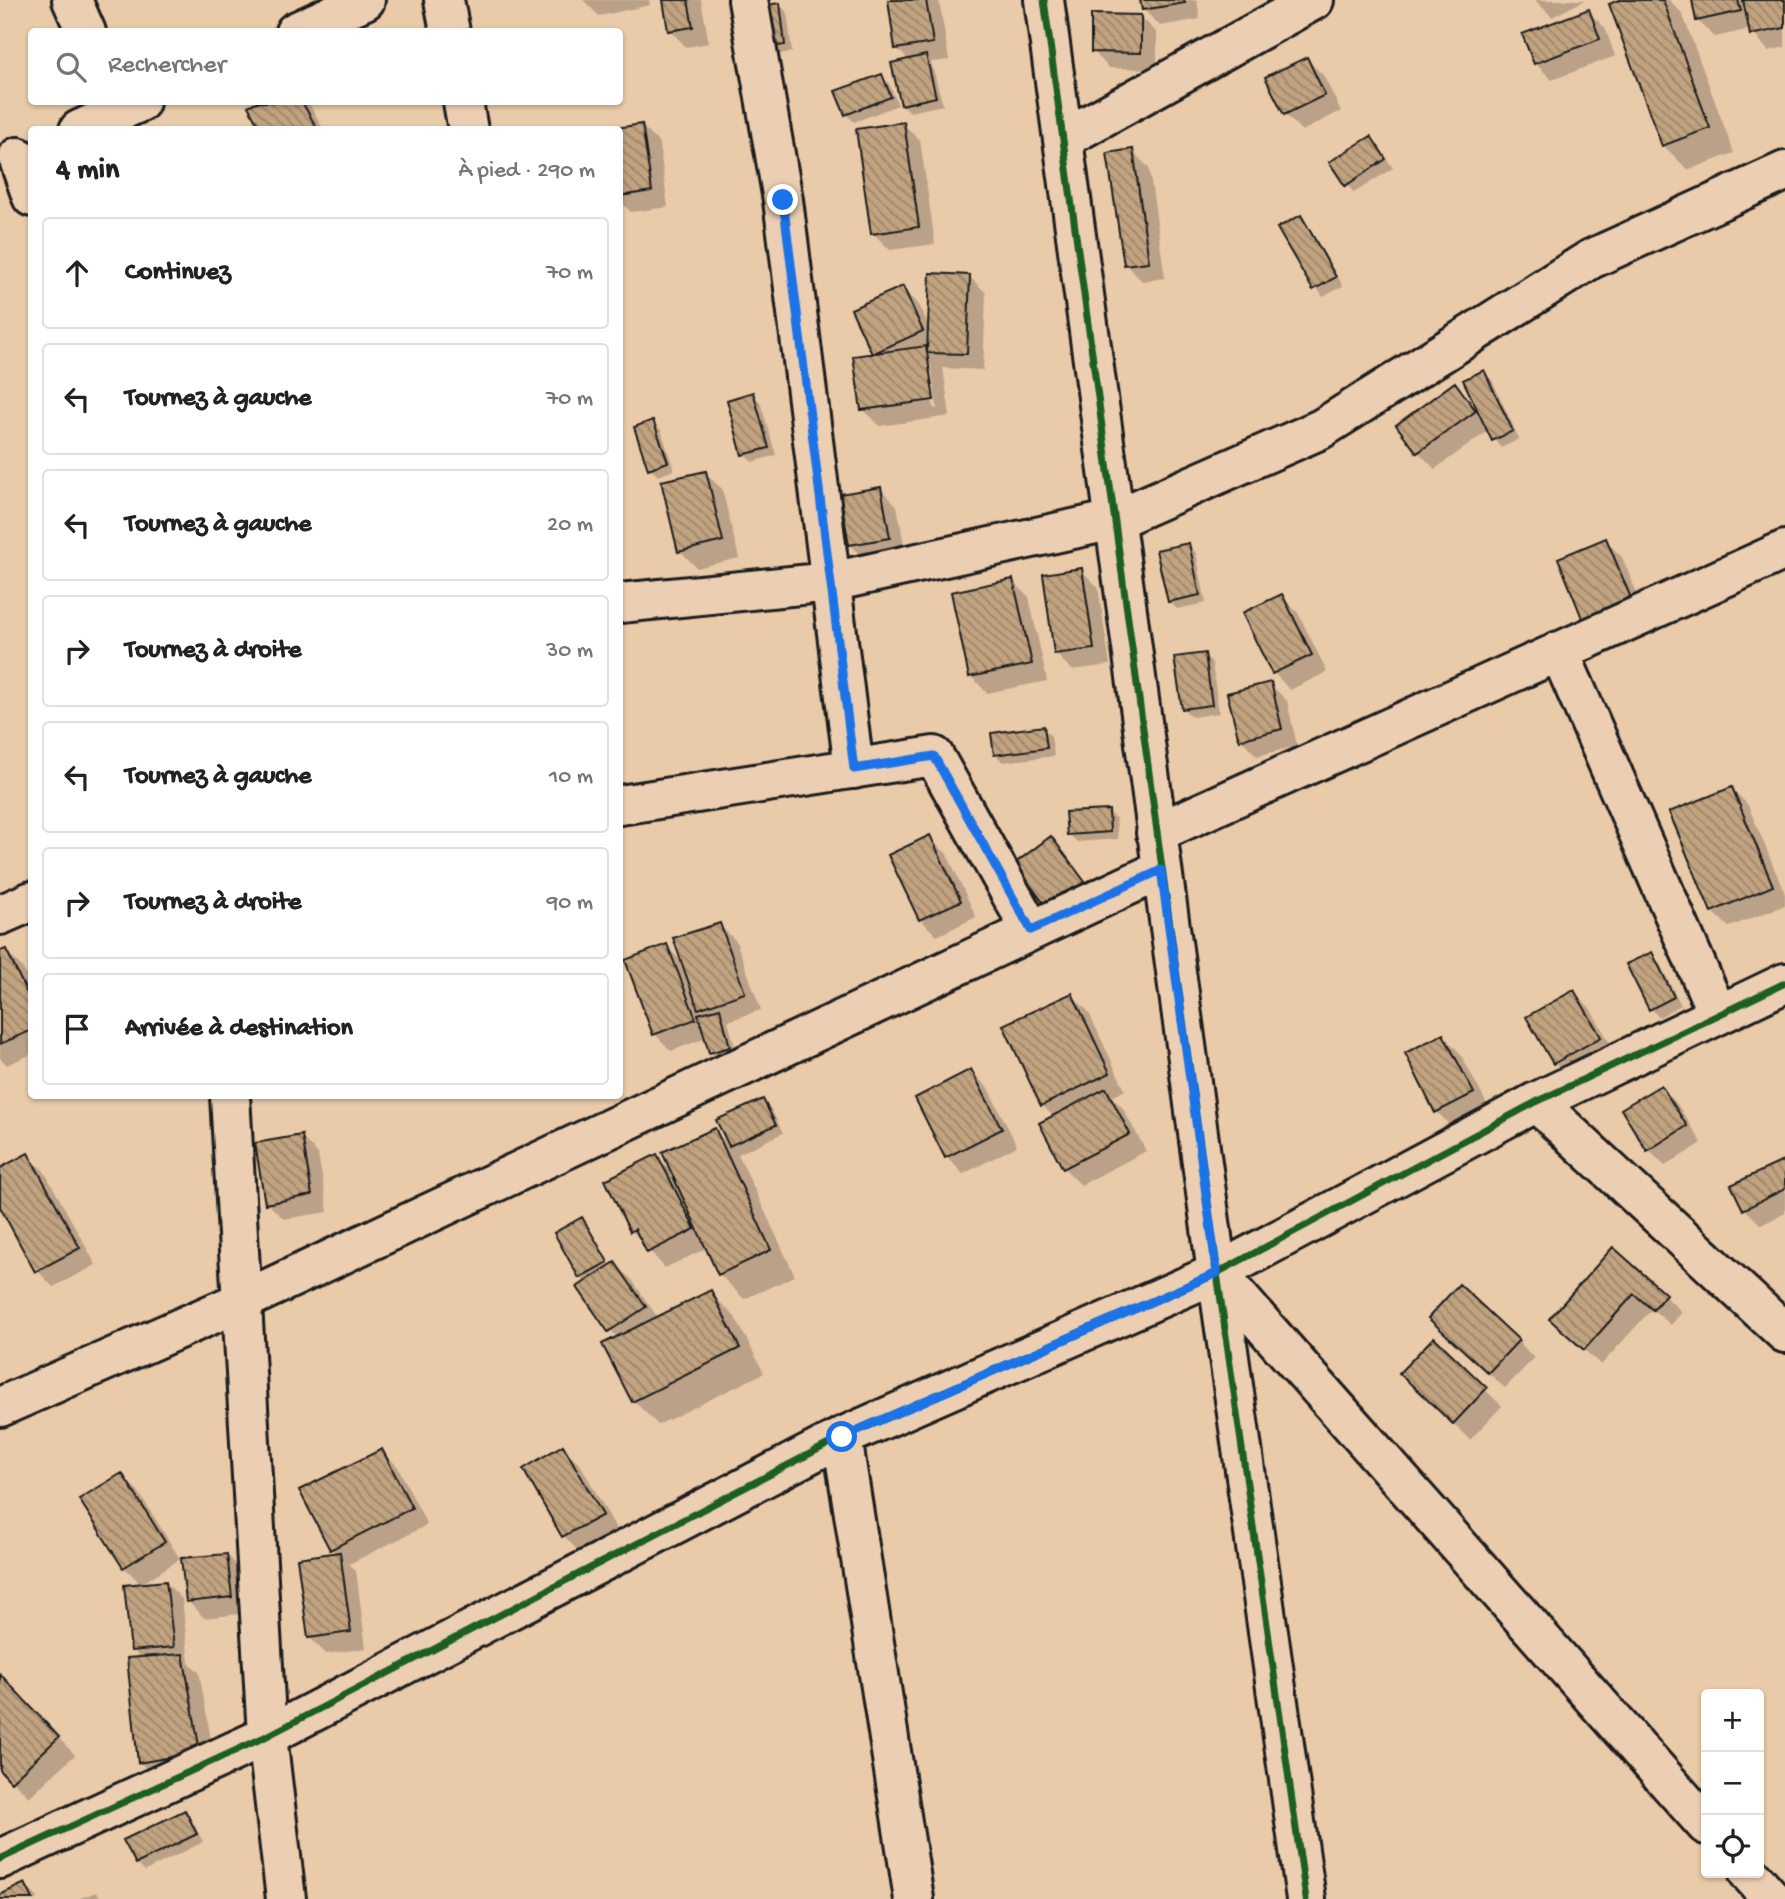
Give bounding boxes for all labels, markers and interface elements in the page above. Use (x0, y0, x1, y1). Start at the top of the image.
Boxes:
search box (28, 28, 623, 105)
icon: search (52, 48, 90, 86)
text: Rechercher (108, 51, 226, 82)
text: 4 min (56, 154, 119, 189)
text: À pied · 290 m (459, 158, 595, 185)
route end (767, 184, 798, 215)
icon: ahead (58, 254, 96, 292)
text: Continuez (125, 258, 231, 289)
text: 70 m (546, 260, 593, 287)
icon: left (58, 380, 96, 418)
text: Tournez à gauche (125, 384, 312, 415)
text: 70 m (546, 386, 593, 413)
icon: left (58, 506, 96, 544)
text: Tournez à gauche (125, 510, 312, 541)
text: 20 m (547, 512, 593, 539)
icon: right (58, 632, 96, 670)
text: Tournez à droite (125, 636, 302, 667)
text: 30 m (546, 638, 593, 665)
icon: left (58, 758, 96, 796)
text: Tournez à gauche (125, 762, 312, 793)
text: 10 m (549, 764, 593, 791)
icon: right (58, 884, 96, 922)
text: Tournez à droite (125, 888, 302, 919)
text: 90 m (547, 890, 593, 917)
icon: arrive (58, 1010, 96, 1048)
text: Arrivée à destination (125, 1014, 353, 1045)
route start (826, 1421, 857, 1452)
map controls (1701, 1689, 1764, 1878)
button: + (1701, 1689, 1764, 1752)
button: − (1701, 1752, 1764, 1815)
button: locate (1701, 1815, 1764, 1878)

